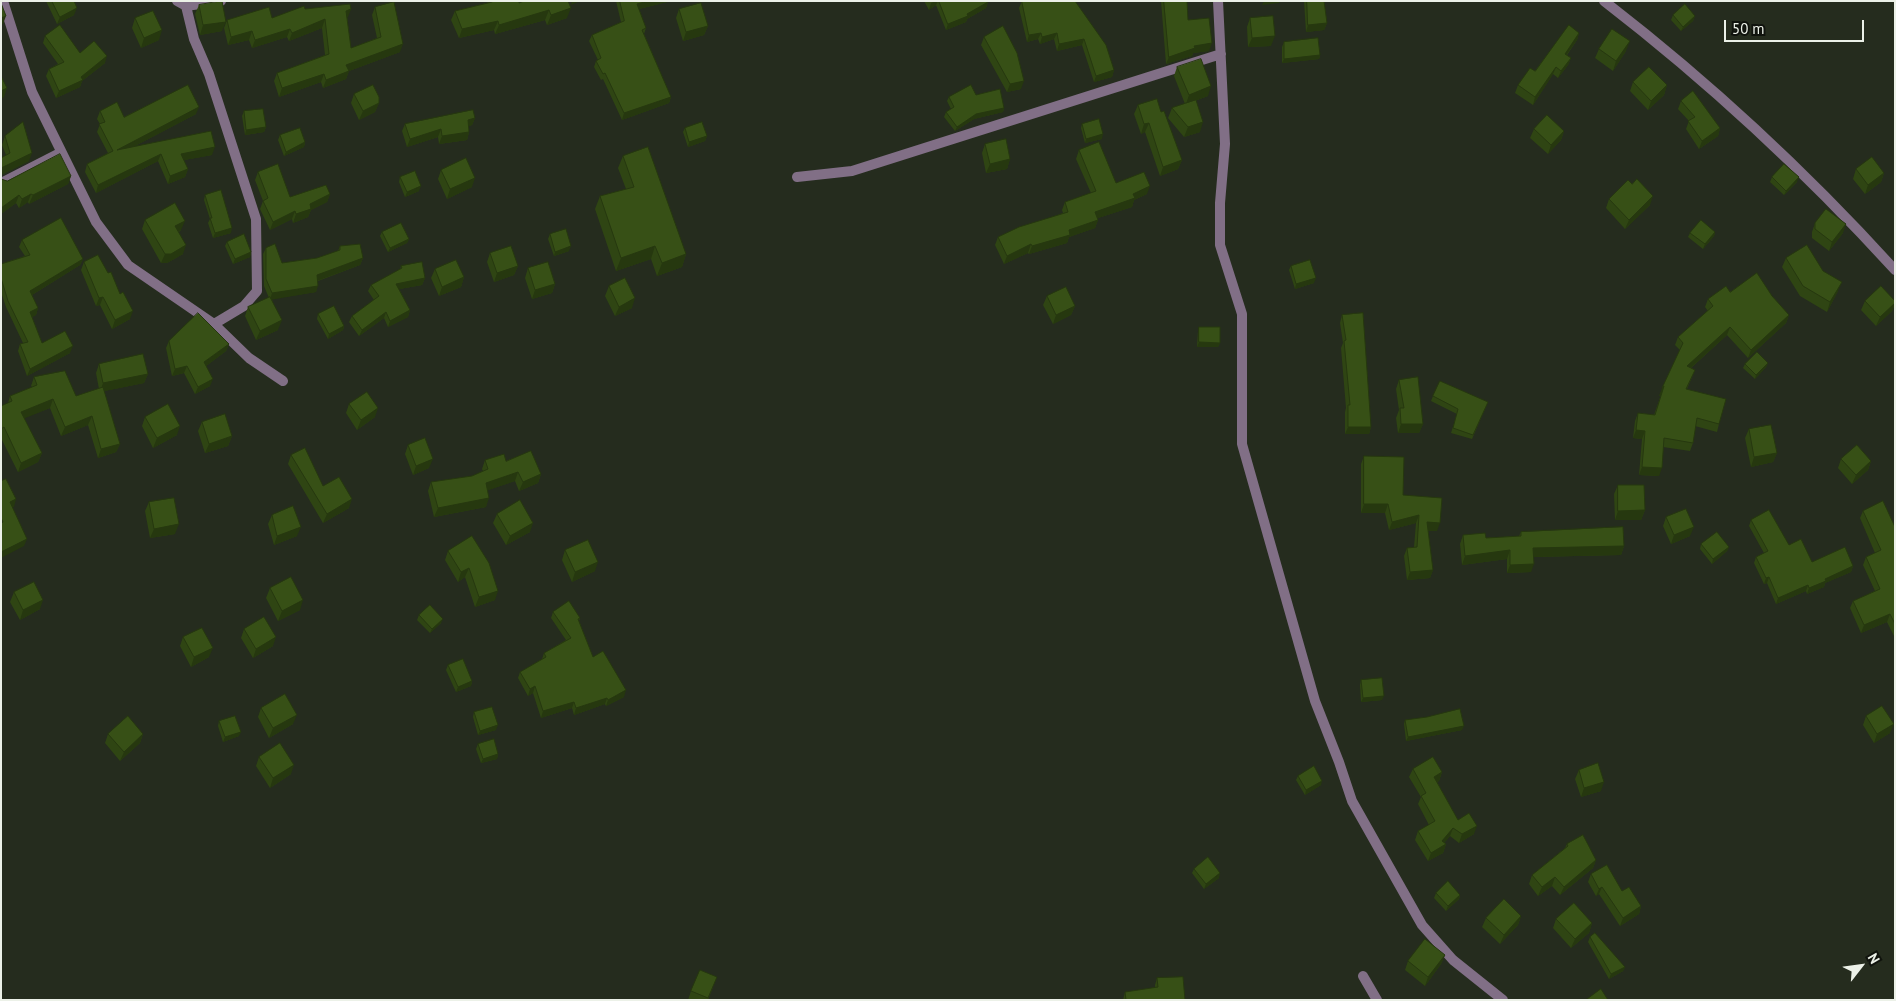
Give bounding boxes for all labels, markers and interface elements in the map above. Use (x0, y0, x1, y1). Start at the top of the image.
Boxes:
scale bar (1726, 10, 1866, 42)
text: 50 m (1732, 19, 1765, 38)
north arrow (1836, 941, 1886, 991)
text: N (1864, 950, 1884, 967)

